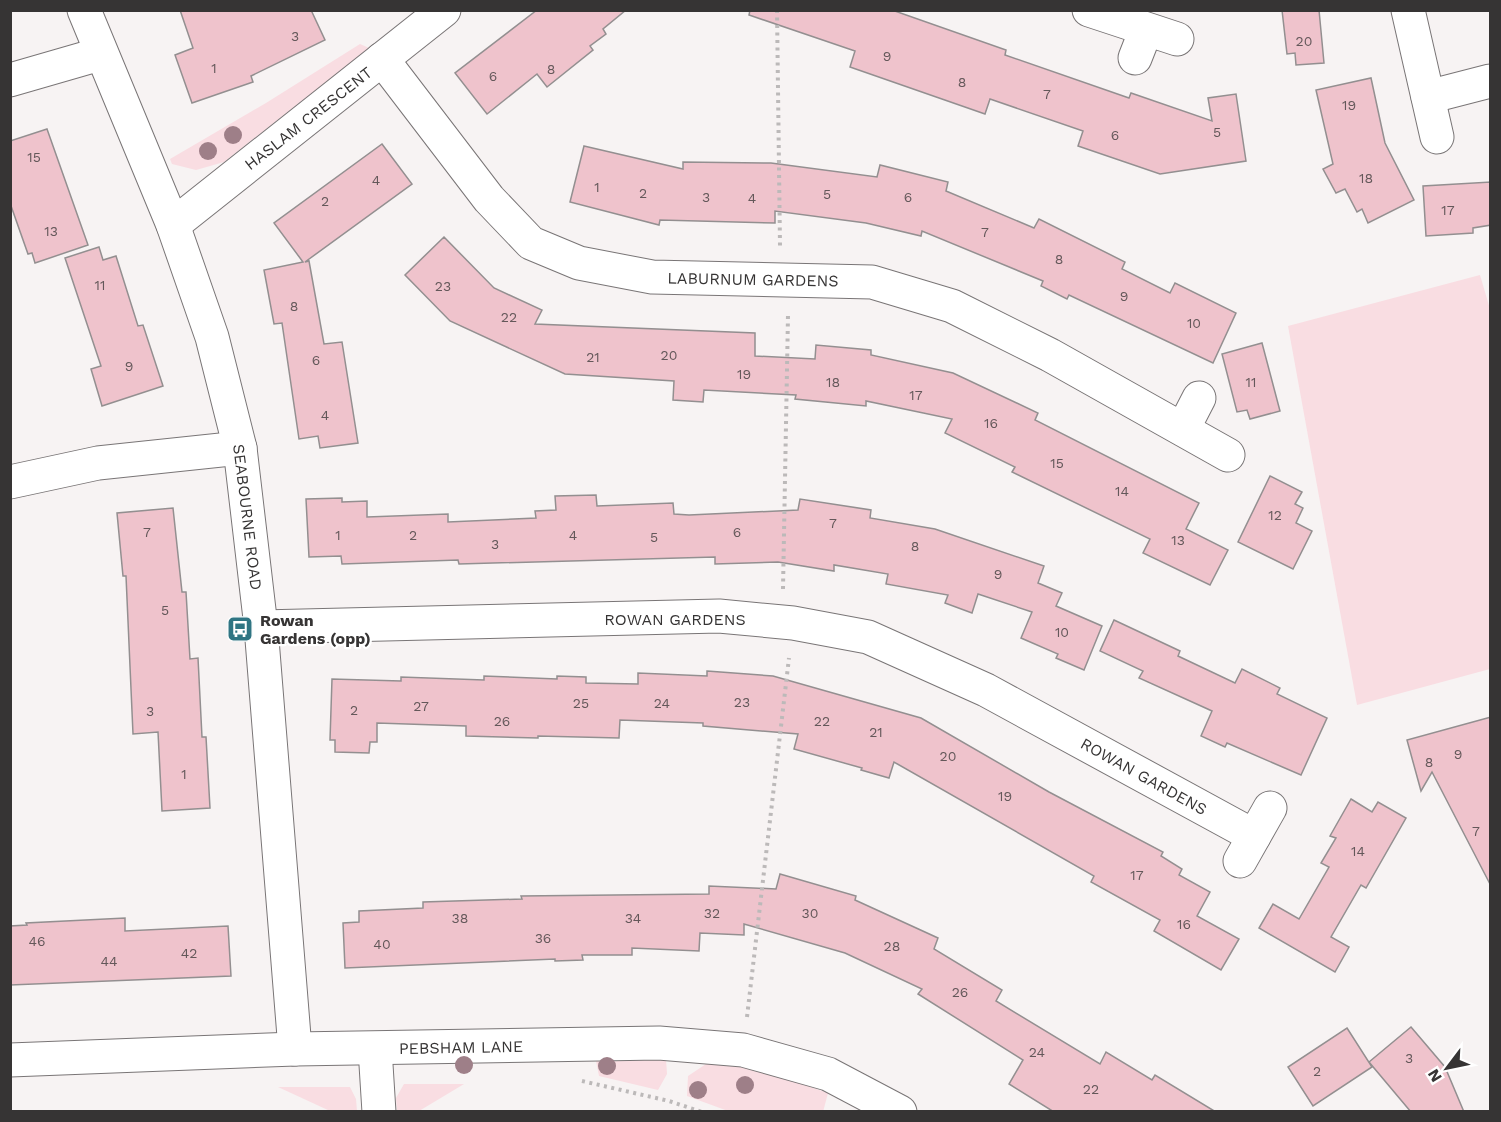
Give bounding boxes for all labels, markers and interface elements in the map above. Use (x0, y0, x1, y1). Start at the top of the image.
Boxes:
house number: 3 (291, 28, 299, 44)
house number: 20 (1296, 33, 1312, 49)
house number: 9 (883, 48, 891, 64)
house number: 1 (211, 60, 217, 76)
house number: 8 (547, 61, 555, 77)
street label: HASLAM CRESCENT (241, 63, 376, 174)
house number: 6 (489, 68, 497, 84)
house number: 8 (958, 74, 966, 90)
house number: 7 (1043, 86, 1051, 102)
house number: 19 (1342, 97, 1356, 113)
house number: 5 (1213, 124, 1221, 140)
house number: 6 (1111, 127, 1119, 143)
house number: 15 (27, 149, 41, 165)
house number: 18 (1359, 170, 1373, 186)
house number: 4 (372, 172, 380, 188)
house number: 1 (594, 179, 600, 195)
house number: 2 (639, 185, 647, 201)
house number: 5 (823, 186, 831, 202)
house number: 3 (702, 189, 710, 205)
house number: 6 (904, 189, 912, 205)
house number: 4 (748, 190, 756, 206)
house number: 2 (321, 193, 329, 209)
house number: 17 (1441, 202, 1455, 218)
house number: 13 (44, 223, 58, 239)
house number: 7 (981, 224, 989, 240)
house number: 8 (1055, 251, 1063, 267)
street label: LABURNUM GARDENS (667, 269, 839, 290)
house number: 11 (95, 277, 105, 293)
house number: 23 (435, 278, 451, 294)
house number: 9 (1120, 288, 1128, 304)
house number: 8 (290, 298, 298, 314)
house number: 22 (501, 309, 517, 325)
house number: 10 (1187, 315, 1201, 331)
house number: 20 (661, 347, 677, 363)
house number: 21 (586, 349, 600, 365)
house number: 6 (312, 352, 320, 368)
house number: 9 (125, 358, 133, 374)
house number: 19 (737, 366, 751, 382)
house number: 18 (826, 374, 840, 390)
house number: 11 (1246, 374, 1256, 390)
house number: 17 (909, 387, 923, 403)
house number: 4 (321, 407, 329, 423)
house number: 16 (984, 415, 998, 431)
street label: SEABOURNE ROAD (229, 443, 266, 591)
house number: 15 (1050, 455, 1064, 471)
house number: 14 (1115, 483, 1129, 499)
house number: 12 (1268, 507, 1282, 523)
house number: 7 (829, 515, 837, 531)
house number: 7 (143, 524, 151, 540)
house number: 6 (733, 524, 741, 540)
house number: 1 (335, 527, 341, 543)
house number: 2 (409, 527, 417, 543)
house number: 4 (569, 527, 577, 543)
house number: 5 (650, 529, 658, 545)
house number: 13 (1171, 532, 1185, 548)
house number: 3 (491, 536, 499, 552)
house number: 8 (911, 538, 919, 554)
house number: 9 (994, 566, 1002, 582)
house number: 5 (161, 602, 169, 618)
street label: ROWAN GARDENS (604, 610, 746, 629)
place label: Rowan Gardens (opp) (260, 611, 371, 648)
bus stop icon: Rowan Gardens (opp) (225, 614, 255, 644)
house number: 10 (1055, 624, 1069, 640)
house number: 23 (734, 694, 750, 710)
house number: 25 (573, 695, 589, 711)
house number: 24 (654, 695, 670, 711)
house number: 27 (413, 698, 429, 714)
house number: 2 (350, 702, 358, 718)
house number: 3 (146, 703, 154, 719)
house number: 26 (494, 713, 510, 729)
house number: 22 (814, 713, 830, 729)
house number: 21 (869, 724, 883, 740)
street label: ROWAN GARDENS (1077, 734, 1210, 819)
house number: 9 (1454, 746, 1462, 762)
house number: 20 (940, 748, 956, 764)
house number: 8 (1425, 754, 1433, 770)
house number: 1 (181, 766, 187, 782)
house number: 19 (998, 788, 1012, 804)
house number: 7 (1472, 823, 1480, 839)
house number: 14 (1351, 843, 1365, 859)
house number: 17 (1130, 867, 1144, 883)
house number: 32 (704, 905, 720, 921)
house number: 30 (802, 905, 818, 921)
house number: 38 (452, 910, 468, 926)
house number: 34 (625, 910, 641, 926)
house number: 16 (1177, 916, 1191, 932)
house number: 36 (535, 930, 551, 946)
house number: 46 (28, 933, 46, 949)
house number: 40 (373, 936, 391, 952)
house number: 28 (884, 938, 900, 954)
house number: 42 (181, 945, 197, 961)
house number: 44 (100, 953, 118, 969)
house number: 26 (952, 984, 968, 1000)
street label: PEBSHAM LANE (399, 1037, 523, 1058)
north arrow (1417, 1038, 1477, 1098)
house number: 24 (1029, 1044, 1045, 1060)
house number: 3 (1405, 1050, 1413, 1066)
house number: 2 (1313, 1063, 1321, 1079)
text: N (1424, 1066, 1446, 1086)
house number: 22 (1083, 1081, 1099, 1097)

